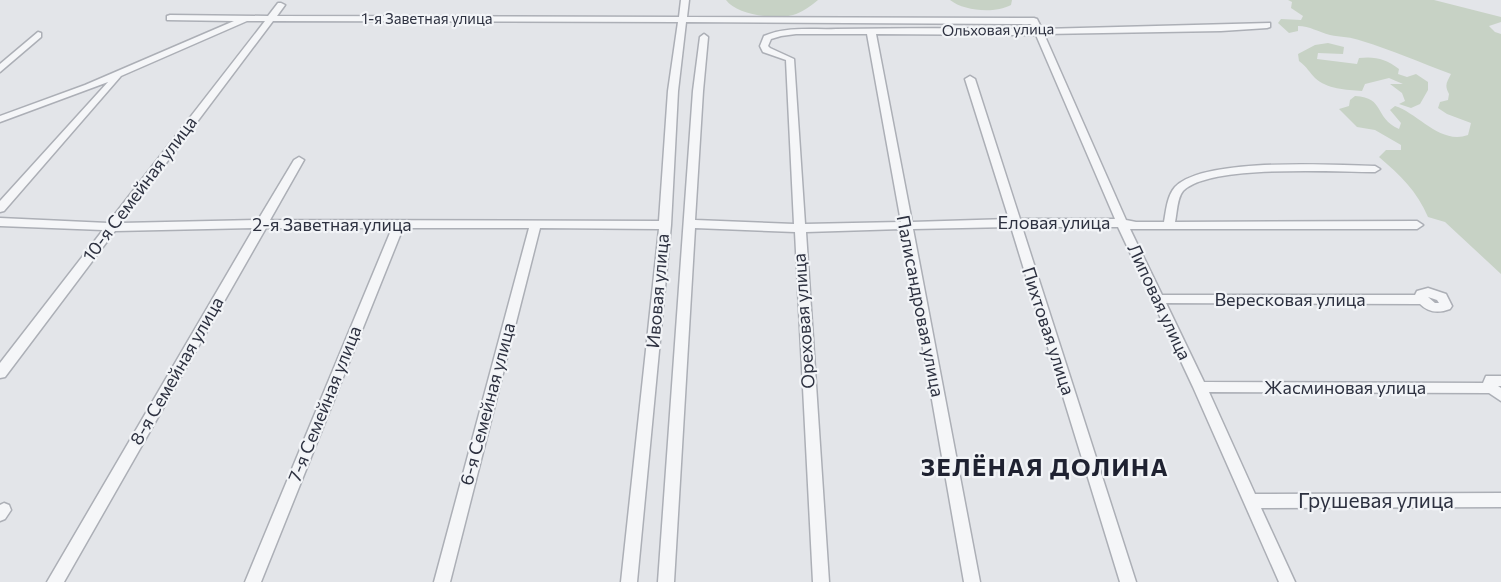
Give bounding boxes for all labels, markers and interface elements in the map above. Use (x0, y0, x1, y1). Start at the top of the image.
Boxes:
street label: 1-я Заветная улица (362, 9, 492, 27)
street label: Ольховая улица (942, 19, 1054, 39)
street label: 10-я Семейная улица (77, 111, 201, 265)
street label: Еловая улица (998, 211, 1110, 233)
street label: 2-я Заветная улица (252, 213, 412, 235)
street label: Палисандровая улица (893, 213, 949, 399)
street label: Ивовая улица (641, 233, 673, 349)
street label: Липовая улица (1123, 240, 1196, 363)
street label: Ореховая улица (787, 253, 819, 390)
street label: Пихтовая улица (1018, 264, 1080, 398)
street label: Вересковая улица (1214, 288, 1366, 310)
street label: 8-я Семейная улица (125, 292, 228, 449)
street label: 6-я Семейная улица (455, 320, 519, 488)
street label: 7-я Семейная улица (283, 322, 365, 485)
street label: Жасминовая улица (1264, 376, 1426, 398)
district label: ЗЕЛЁНАЯ ДОЛИНА (921, 452, 1169, 481)
street label: Грушевая улица (1298, 487, 1454, 512)

